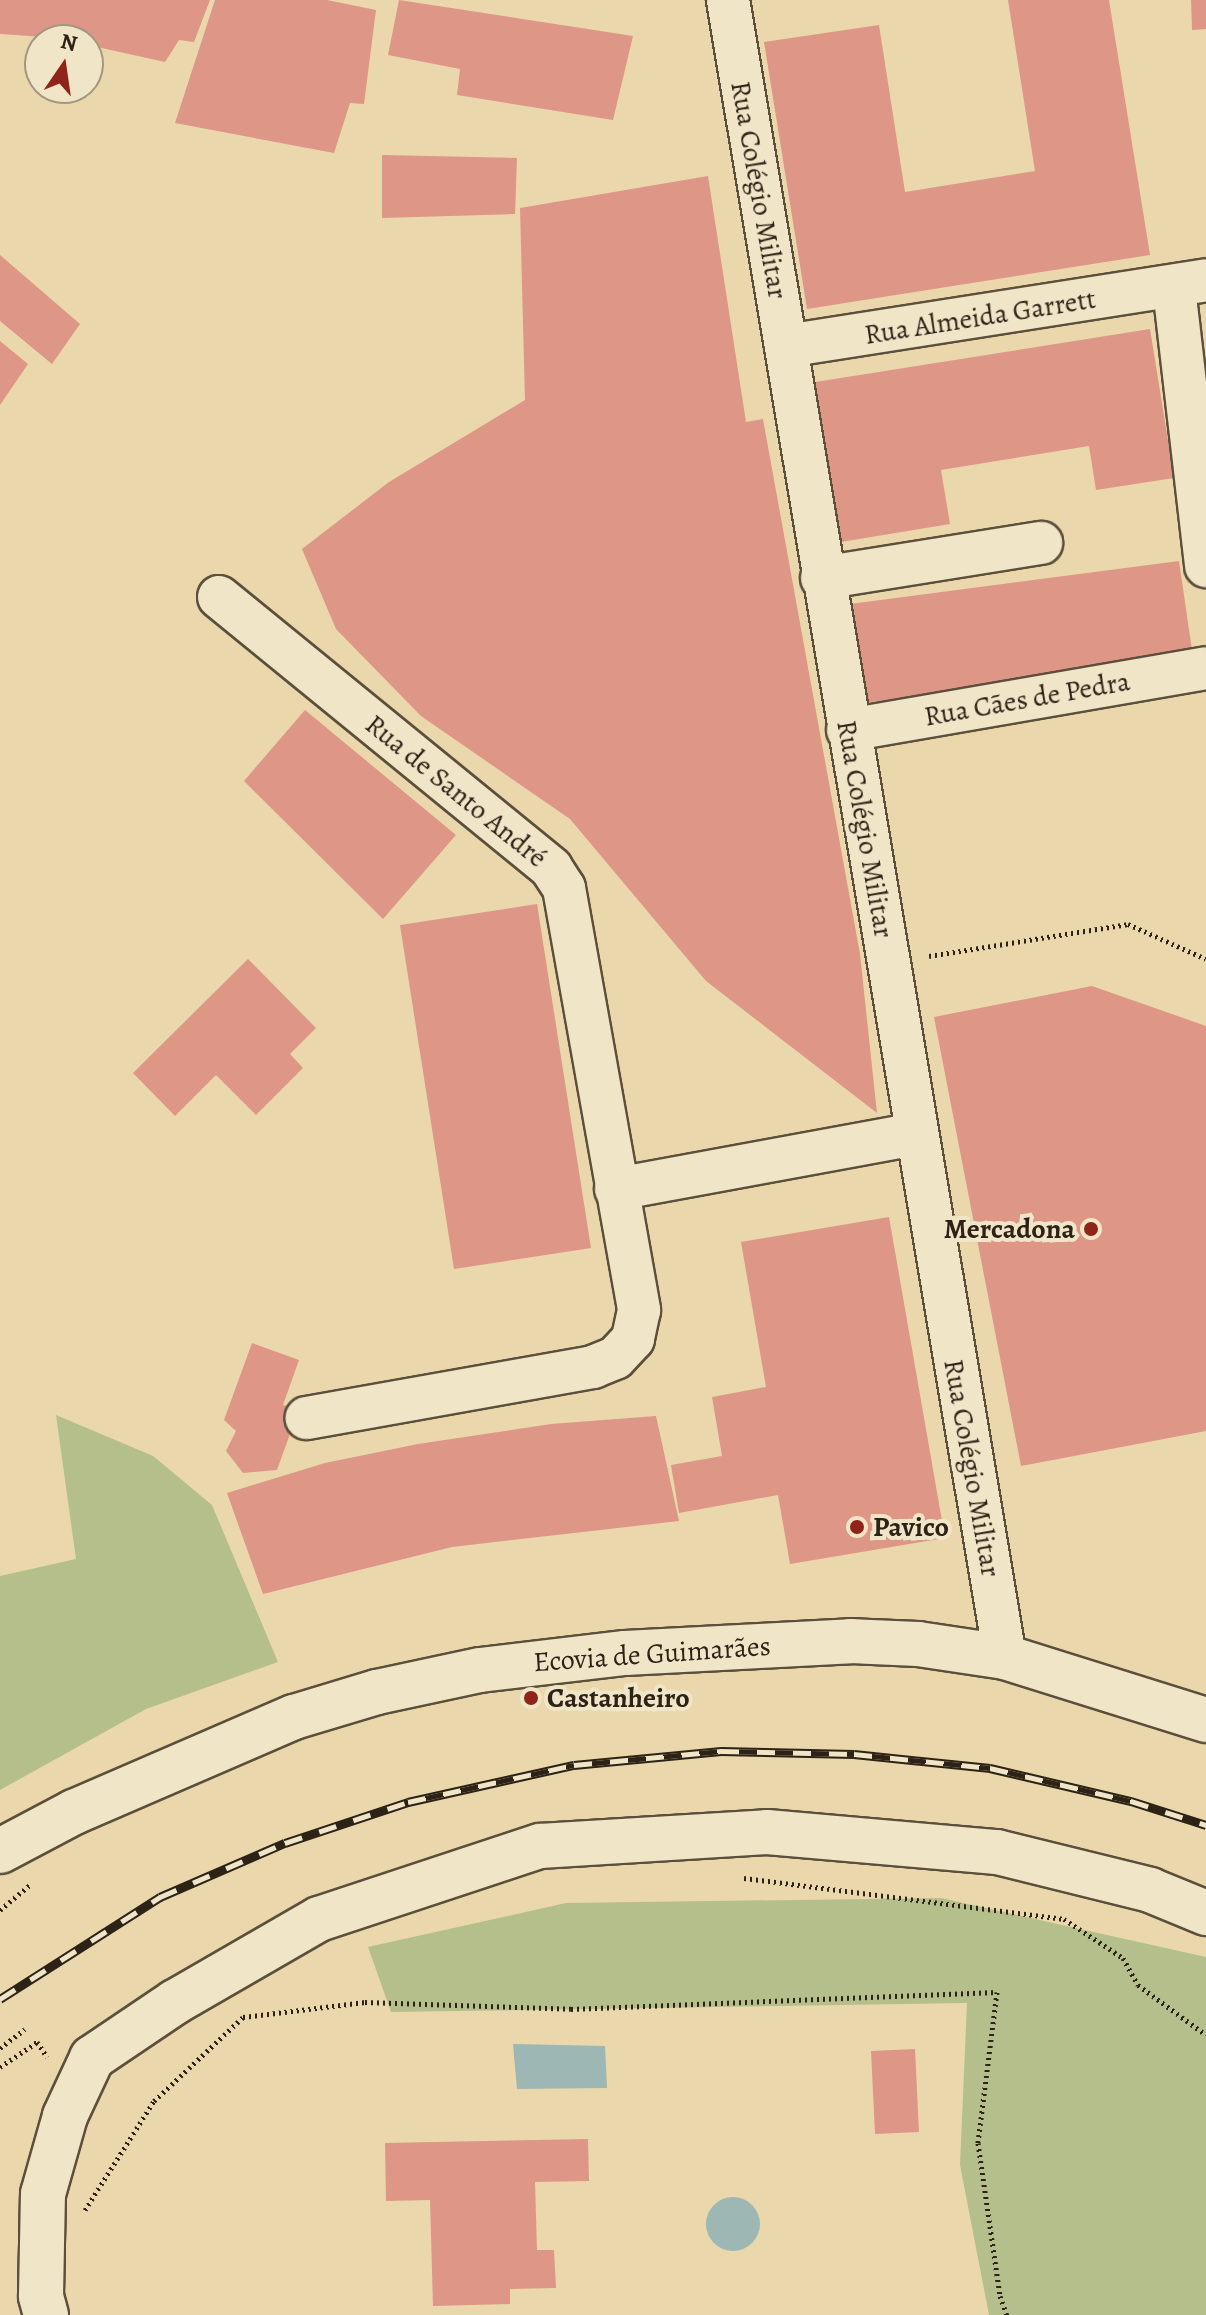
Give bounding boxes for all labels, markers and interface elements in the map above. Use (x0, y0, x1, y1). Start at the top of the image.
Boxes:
north arrow (24, 24, 104, 104)
text: N (58, 26, 80, 59)
street label: Rua Colégio Militar (723, 79, 795, 301)
street label: Rua Almeida Garrett (862, 282, 1098, 352)
street label: Rua Cães de Pedra (922, 664, 1132, 734)
street label: Rua de Santo André (359, 708, 553, 874)
street label: Rua Colégio Militar (829, 718, 901, 940)
place label: Mercadona (944, 1212, 1075, 1246)
marker: Mercadona (1082, 1220, 1100, 1238)
street label: Rua Colégio Militar (936, 1357, 1008, 1579)
place label: Pavico (873, 1510, 949, 1544)
marker: Pavico (848, 1518, 866, 1536)
street label: Ecovia de Guimarães (532, 1629, 772, 1679)
place label: Castanheiro (547, 1681, 690, 1715)
marker: Castanheiro (522, 1689, 540, 1707)

